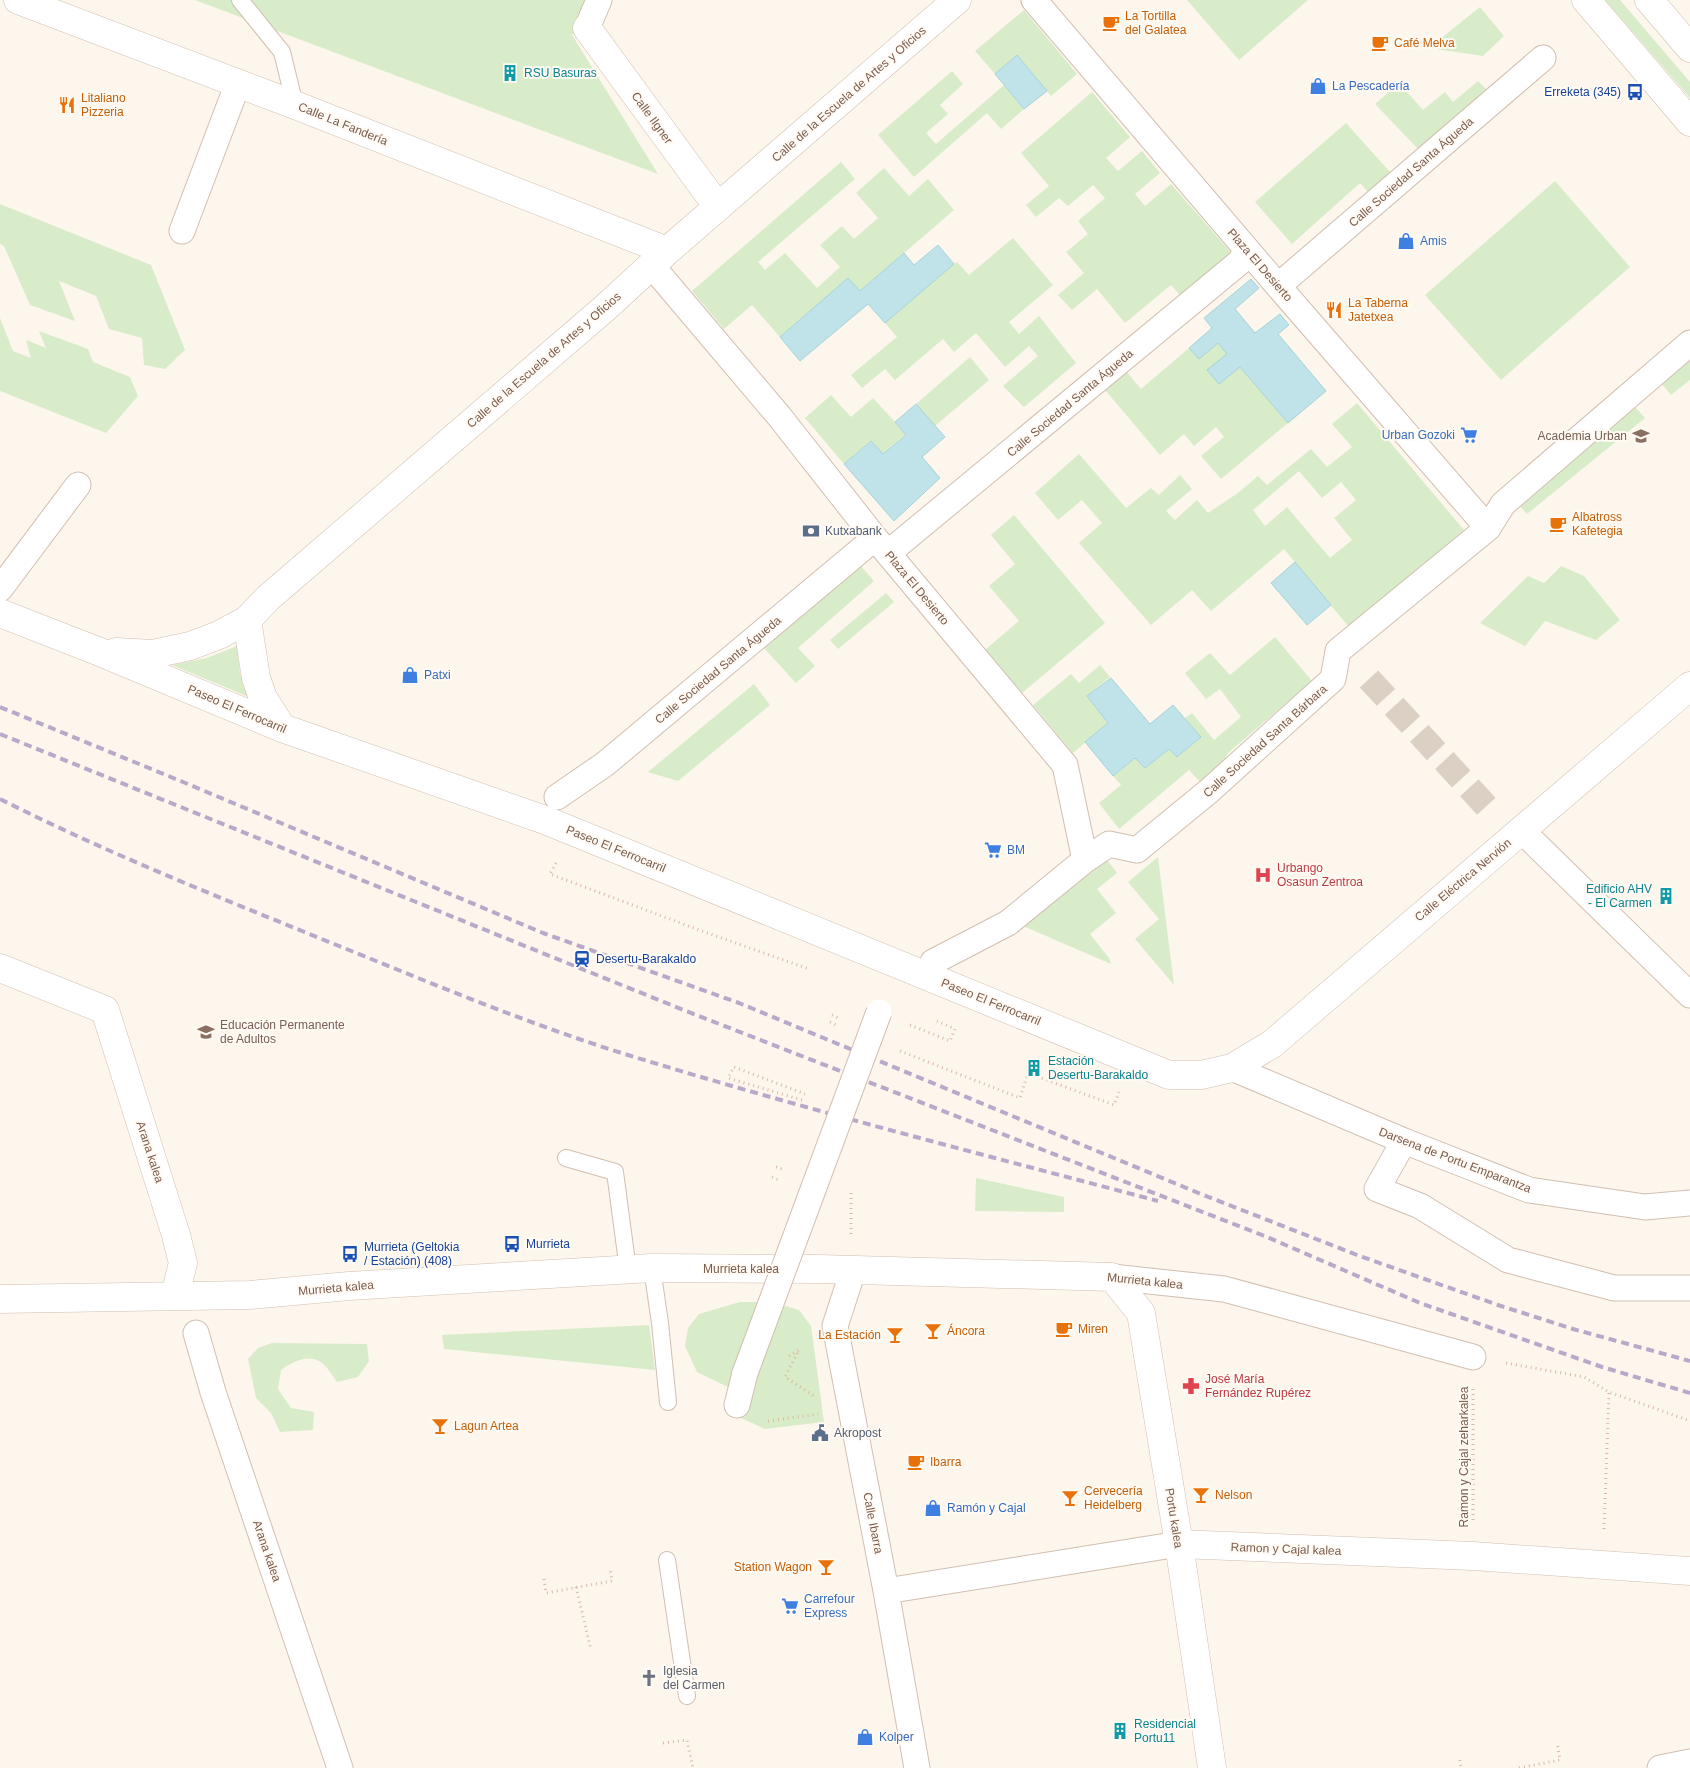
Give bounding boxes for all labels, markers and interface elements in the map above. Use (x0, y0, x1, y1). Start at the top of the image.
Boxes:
place label: La Tortilla del Galatea (1125, 9, 1187, 37)
cafe icon: La Tortilla del Galatea (1101, 13, 1121, 33)
street label: Calle de la Escuela de Artes y Oficios (769, 23, 929, 165)
cafe icon: Café Melva (1370, 33, 1390, 53)
place label: Café Melva (1394, 36, 1455, 50)
building icon: RSU Basuras (500, 63, 520, 83)
place label: RSU Basuras (524, 66, 597, 80)
shop icon: La Pescadería (1308, 76, 1328, 96)
place label: La Pescadería (1332, 79, 1410, 93)
bus stop icon: Erreketa (345) (1625, 82, 1645, 102)
place label: Erreketa (345) (1544, 85, 1621, 99)
street label: Calle Ilgner (628, 89, 676, 147)
place label: Litaliano Pizzeria (81, 91, 126, 119)
restaurant icon: Litaliano Pizzeria (57, 95, 77, 115)
street label: Calle La Fandería (296, 100, 390, 148)
street label: Calle Sociedad Santa Águeda (1345, 113, 1476, 230)
street label: Plaza El Desierto (1225, 226, 1296, 305)
shop icon: Amis (1396, 231, 1416, 251)
place label: Amis (1420, 234, 1447, 248)
street label: Calle de la Escuela de Artes y Oficios (464, 289, 624, 431)
place label: La Taberna Jatetxea (1348, 296, 1408, 324)
restaurant icon: La Taberna Jatetxea (1324, 300, 1344, 320)
street label: Calle Sociedad Santa Águeda (1004, 345, 1136, 460)
supermarket icon: Urban Gozoki (1459, 425, 1479, 445)
school or university icon: Academia Urban (1631, 426, 1651, 446)
place label: Urban Gozoki (1382, 428, 1455, 442)
place label: Academia Urban (1538, 429, 1627, 443)
place label: Albatross Kafetegia (1572, 510, 1623, 538)
cafe icon: Albatross Kafetegia (1548, 514, 1568, 534)
bank icon: Kutxabank (801, 521, 821, 541)
place label: Kutxabank (825, 524, 883, 538)
street label: Plaza El Desierto (882, 548, 952, 628)
street label: Calle Sociedad Santa Águeda (652, 612, 784, 727)
shop icon: Patxi (400, 665, 420, 685)
place label: Patxi (424, 668, 451, 682)
street label: Paseo El Ferrocarril (185, 682, 289, 736)
street label: Calle Sociedad Santa Bárbara (1200, 682, 1330, 800)
street label: Paseo El Ferrocarril (564, 823, 668, 875)
street label: Calle Eléctrica Nervión (1412, 836, 1514, 924)
supermarket icon: BM (983, 840, 1003, 860)
place label: BM (1007, 843, 1025, 857)
place label: Urbango Osasun Zentroa (1277, 861, 1363, 889)
hospital icon: Urbango Osasun Zentroa (1253, 865, 1273, 885)
place label: Edificio AHV - El Carmen (1586, 882, 1652, 910)
building icon: Edificio AHV - El Carmen (1656, 886, 1676, 906)
station icon: Desertu-Barakaldo (572, 949, 592, 969)
place label: Desertu-Barakaldo (596, 952, 696, 966)
street label: Paseo El Ferrocarril (939, 976, 1043, 1028)
place label: Educación Permanente de Adultos (220, 1018, 345, 1046)
school or university icon: Educación Permanente de Adultos (196, 1022, 216, 1042)
place label: Estación Desertu-Barakaldo (1048, 1054, 1148, 1082)
building icon: Estación Desertu-Barakaldo (1024, 1058, 1044, 1078)
street label: Arana kalea (133, 1119, 167, 1185)
street label: Darsena de Portu Emparantza (1377, 1124, 1533, 1196)
bus stop icon: Murrieta (502, 1234, 522, 1254)
place label: Murrieta (526, 1237, 570, 1251)
place label: Murrieta (Geltokia / Estación) (408) (364, 1240, 460, 1268)
bus stop icon: Murrieta (Geltokia / Estación) (408) (340, 1244, 360, 1264)
street label: Murrieta kalea (703, 1262, 779, 1276)
street label: Murrieta kalea (1106, 1270, 1184, 1292)
street label: Murrieta kalea (298, 1278, 375, 1298)
cafe icon: Miren (1054, 1319, 1074, 1339)
bar icon: Áncora (923, 1321, 943, 1341)
place label: Miren (1078, 1322, 1108, 1336)
place label: Áncora (947, 1323, 985, 1338)
bar icon: La Estación (885, 1325, 905, 1345)
place label: La Estación (818, 1328, 881, 1342)
place label: José María Fernández Rupérez (1205, 1372, 1311, 1400)
pharmacy icon: José María Fernández Rupérez (1181, 1376, 1201, 1396)
street label: Ramon y Cajal zeharkalea (1457, 1386, 1471, 1527)
bar icon: Lagun Artea (430, 1416, 450, 1436)
place label: Lagun Artea (454, 1419, 519, 1433)
public building icon: Akropost (810, 1423, 830, 1443)
place label: Akropost (834, 1426, 882, 1440)
cafe icon: Ibarra (906, 1452, 926, 1472)
place label: Ibarra (930, 1455, 962, 1469)
place label: Cervecería Heidelberg (1084, 1484, 1143, 1512)
bar icon: Nelson (1191, 1485, 1211, 1505)
street label: Portu kalea (1162, 1487, 1186, 1549)
bar icon: Cervecería Heidelberg (1060, 1488, 1080, 1508)
place label: Nelson (1215, 1488, 1252, 1502)
street label: Calle Ibarra (860, 1491, 886, 1555)
shop icon: Ramón y Cajal (923, 1498, 943, 1518)
place label: Ramón y Cajal (947, 1501, 1026, 1515)
street label: Arana kalea (250, 1518, 284, 1584)
street label: Ramon y Cajal kalea (1230, 1540, 1342, 1558)
bar icon: Station Wagon (816, 1557, 836, 1577)
place label: Station Wagon (734, 1560, 812, 1574)
place label: Carrefour Express (804, 1592, 855, 1620)
supermarket icon: Carrefour Express (780, 1596, 800, 1616)
place label: Iglesia del Carmen (663, 1664, 725, 1692)
church icon: Iglesia del Carmen (639, 1668, 659, 1688)
place label: Residencial Portu11 (1134, 1717, 1196, 1745)
building icon: Residencial Portu11 (1110, 1721, 1130, 1741)
shop icon: Kolper (855, 1727, 875, 1747)
place label: Kolper (879, 1730, 914, 1744)

